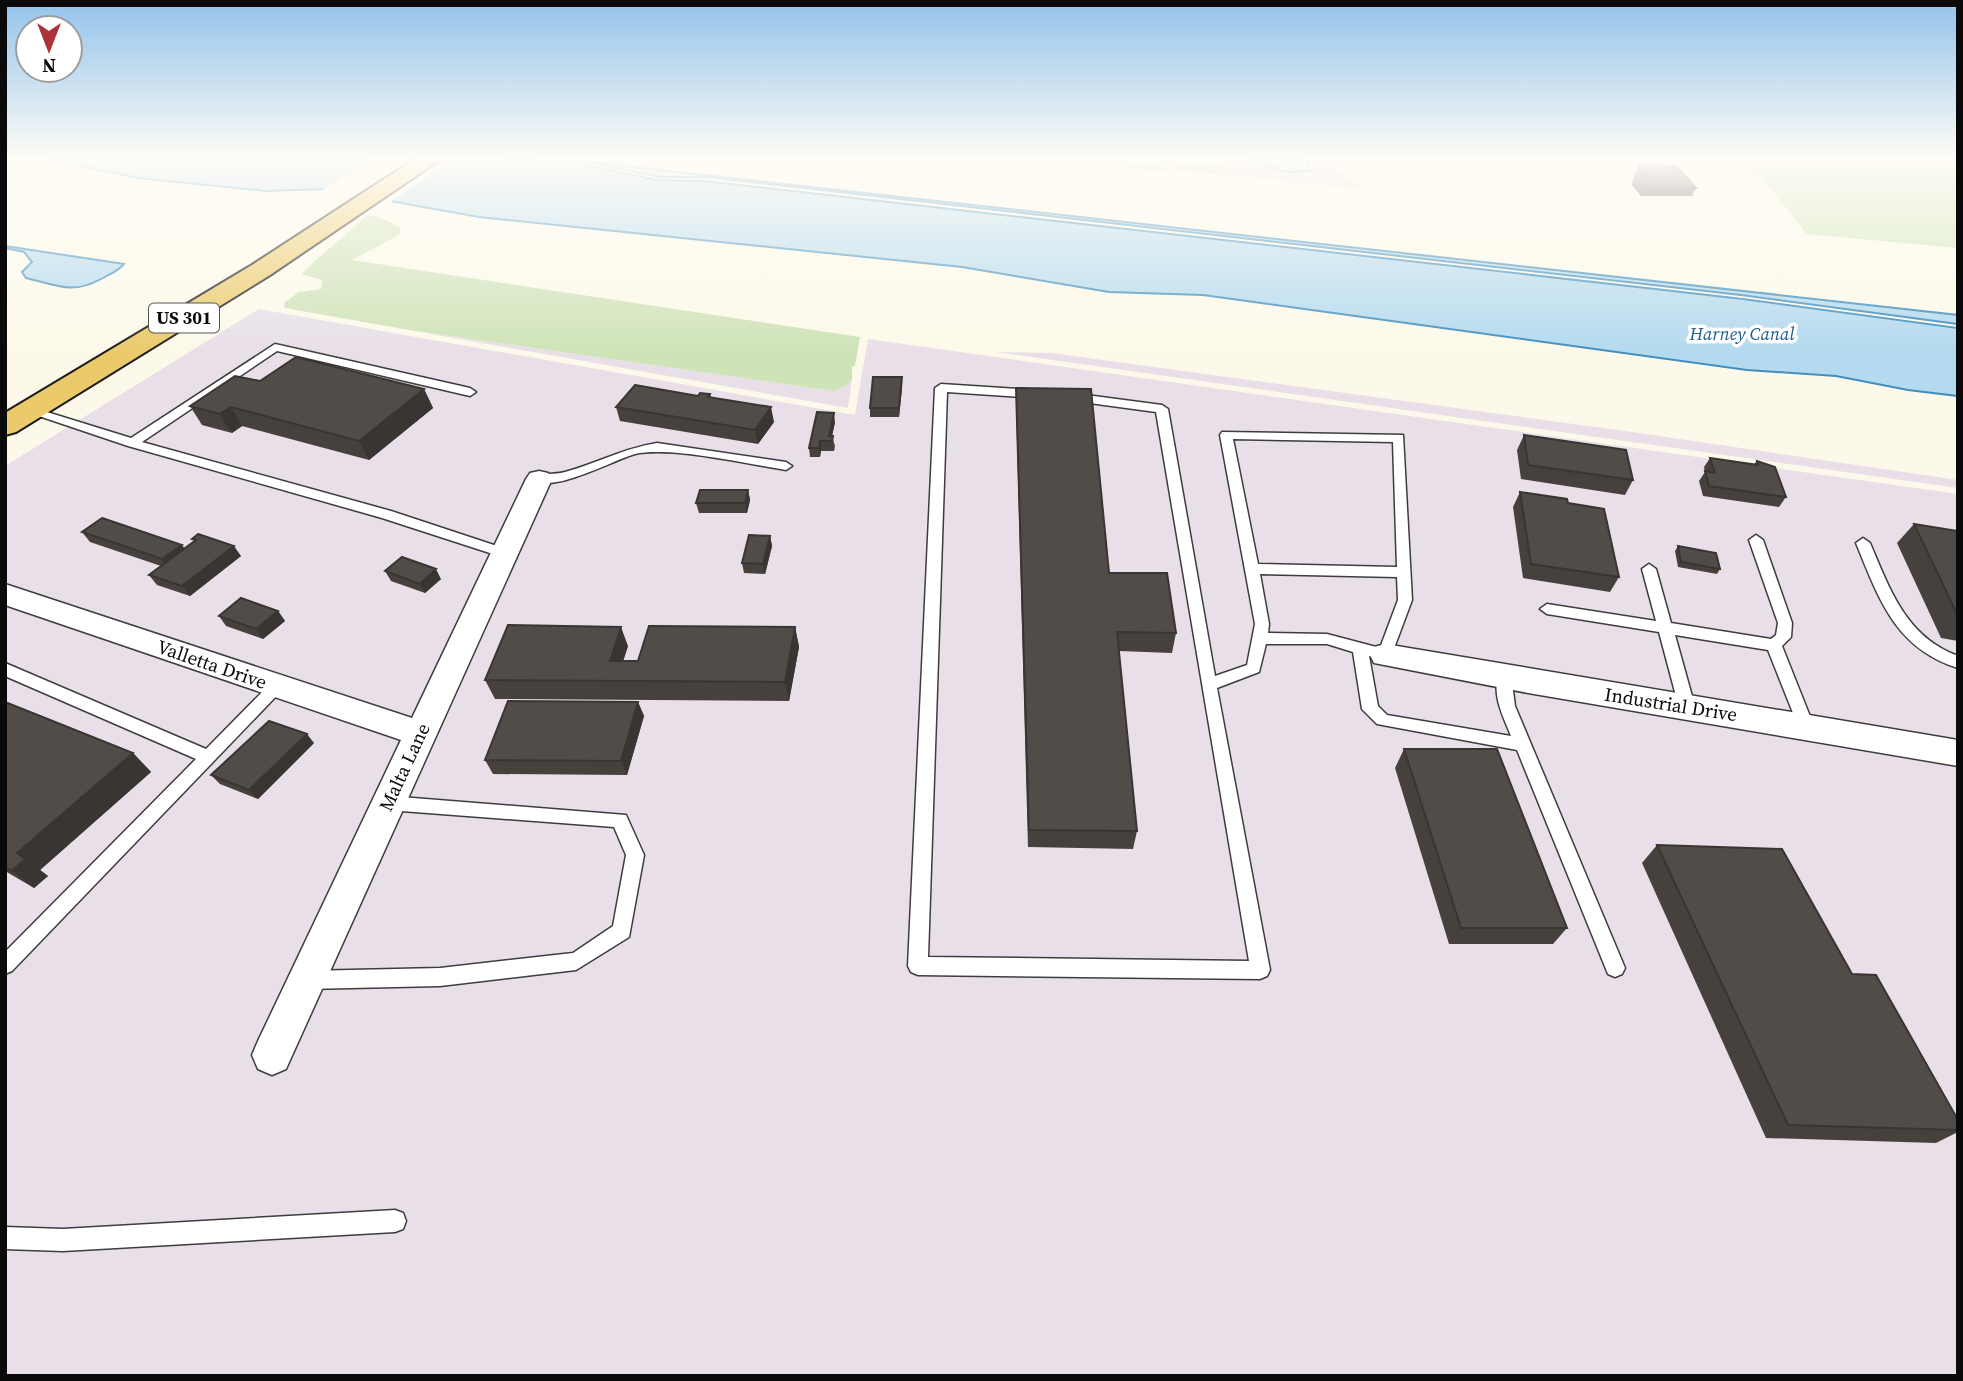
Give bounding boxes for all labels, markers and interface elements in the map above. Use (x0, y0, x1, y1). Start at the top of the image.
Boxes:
north arrow (14, 14, 84, 84)
text: N (42, 53, 56, 79)
road number: US 301 (149, 304, 219, 332)
water label: Harney Canal (1689, 321, 1794, 346)
street label: Valletta Drive (154, 633, 270, 695)
street label: Industrial Drive (1603, 681, 1739, 727)
street label: Malta Lane (372, 719, 436, 815)

